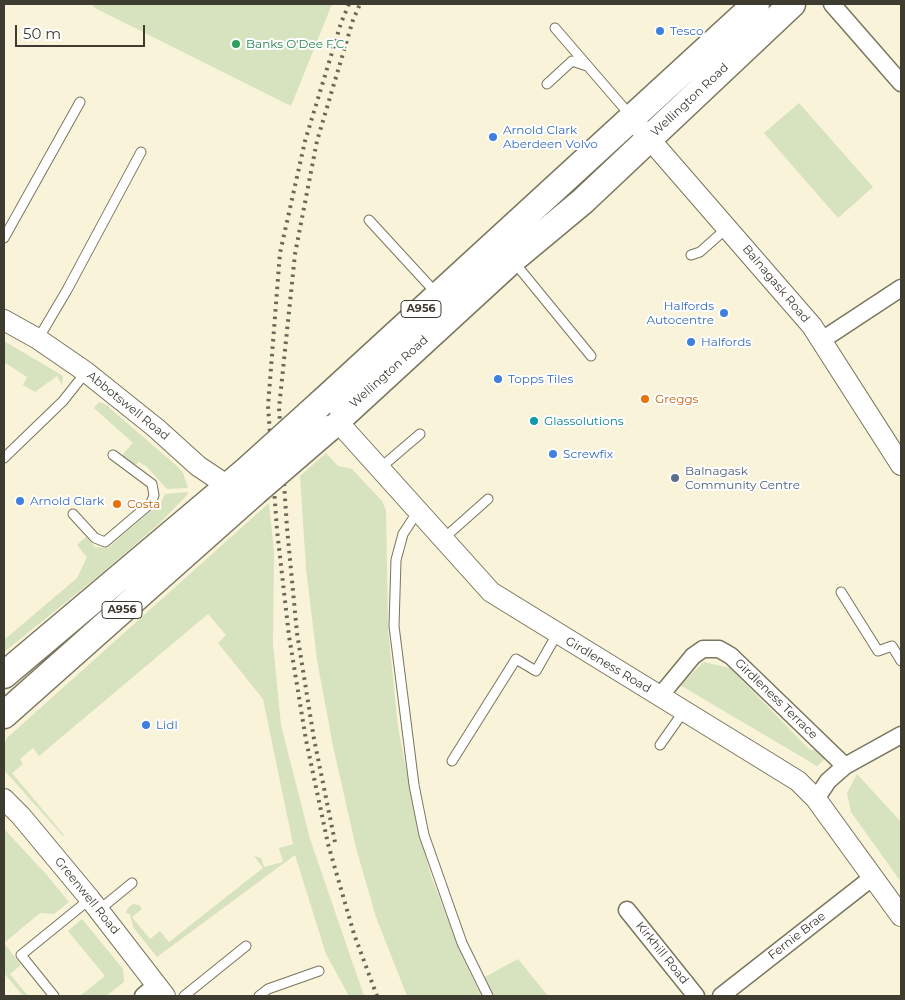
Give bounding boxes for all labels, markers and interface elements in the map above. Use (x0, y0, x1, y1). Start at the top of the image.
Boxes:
scale bar (18, 15, 148, 47)
text: 50 m (23, 24, 61, 43)
place label: Tesco (670, 24, 704, 38)
marker: Tesco (654, 25, 666, 37)
place label: Banks O'Dee F.C. (246, 37, 347, 51)
marker: Banks O'Dee F.C. (230, 38, 242, 50)
street label: Wellington Road (648, 60, 732, 140)
place label: Arnold Clark Aberdeen Volvo (503, 123, 598, 151)
marker: Arnold Clark Aberdeen Volvo (487, 131, 499, 143)
street label: Balnagask Road (739, 242, 813, 326)
place label: Halfords Autocentre (646, 299, 714, 327)
road number: A956 (401, 300, 441, 318)
marker: Halfords Autocentre (718, 307, 730, 319)
street label: Wellington Road (347, 333, 431, 411)
place label: Halfords (701, 335, 751, 349)
marker: Halfords (685, 336, 697, 348)
street label: Abbotswell Road (84, 368, 172, 444)
place label: Topps Tiles (508, 372, 573, 386)
marker: Topps Tiles (492, 373, 504, 385)
place label: Greggs (655, 392, 698, 406)
marker: Greggs (639, 393, 651, 405)
place label: Glassolutions (544, 414, 624, 428)
marker: Glassolutions (528, 415, 540, 427)
place label: Screwfix (563, 447, 613, 461)
marker: Screwfix (547, 448, 559, 460)
place label: Balnagask Community Centre (685, 464, 800, 492)
marker: Balnagask Community Centre (669, 472, 681, 484)
place label: Arnold Clark (30, 494, 104, 508)
marker: Arnold Clark (14, 495, 26, 507)
place label: Costa (127, 497, 160, 511)
marker: Costa (111, 498, 123, 510)
road number: A956 (102, 602, 142, 618)
street label: Girdleness Road (563, 634, 653, 696)
street label: Girdleness Terrace (732, 656, 820, 742)
place label: Lidl (156, 718, 178, 732)
marker: Lidl (140, 719, 152, 731)
street label: Greenwell Road (52, 855, 122, 937)
street label: Fernie Brae (765, 909, 829, 963)
street label: Kirkhill Road (632, 919, 692, 987)

